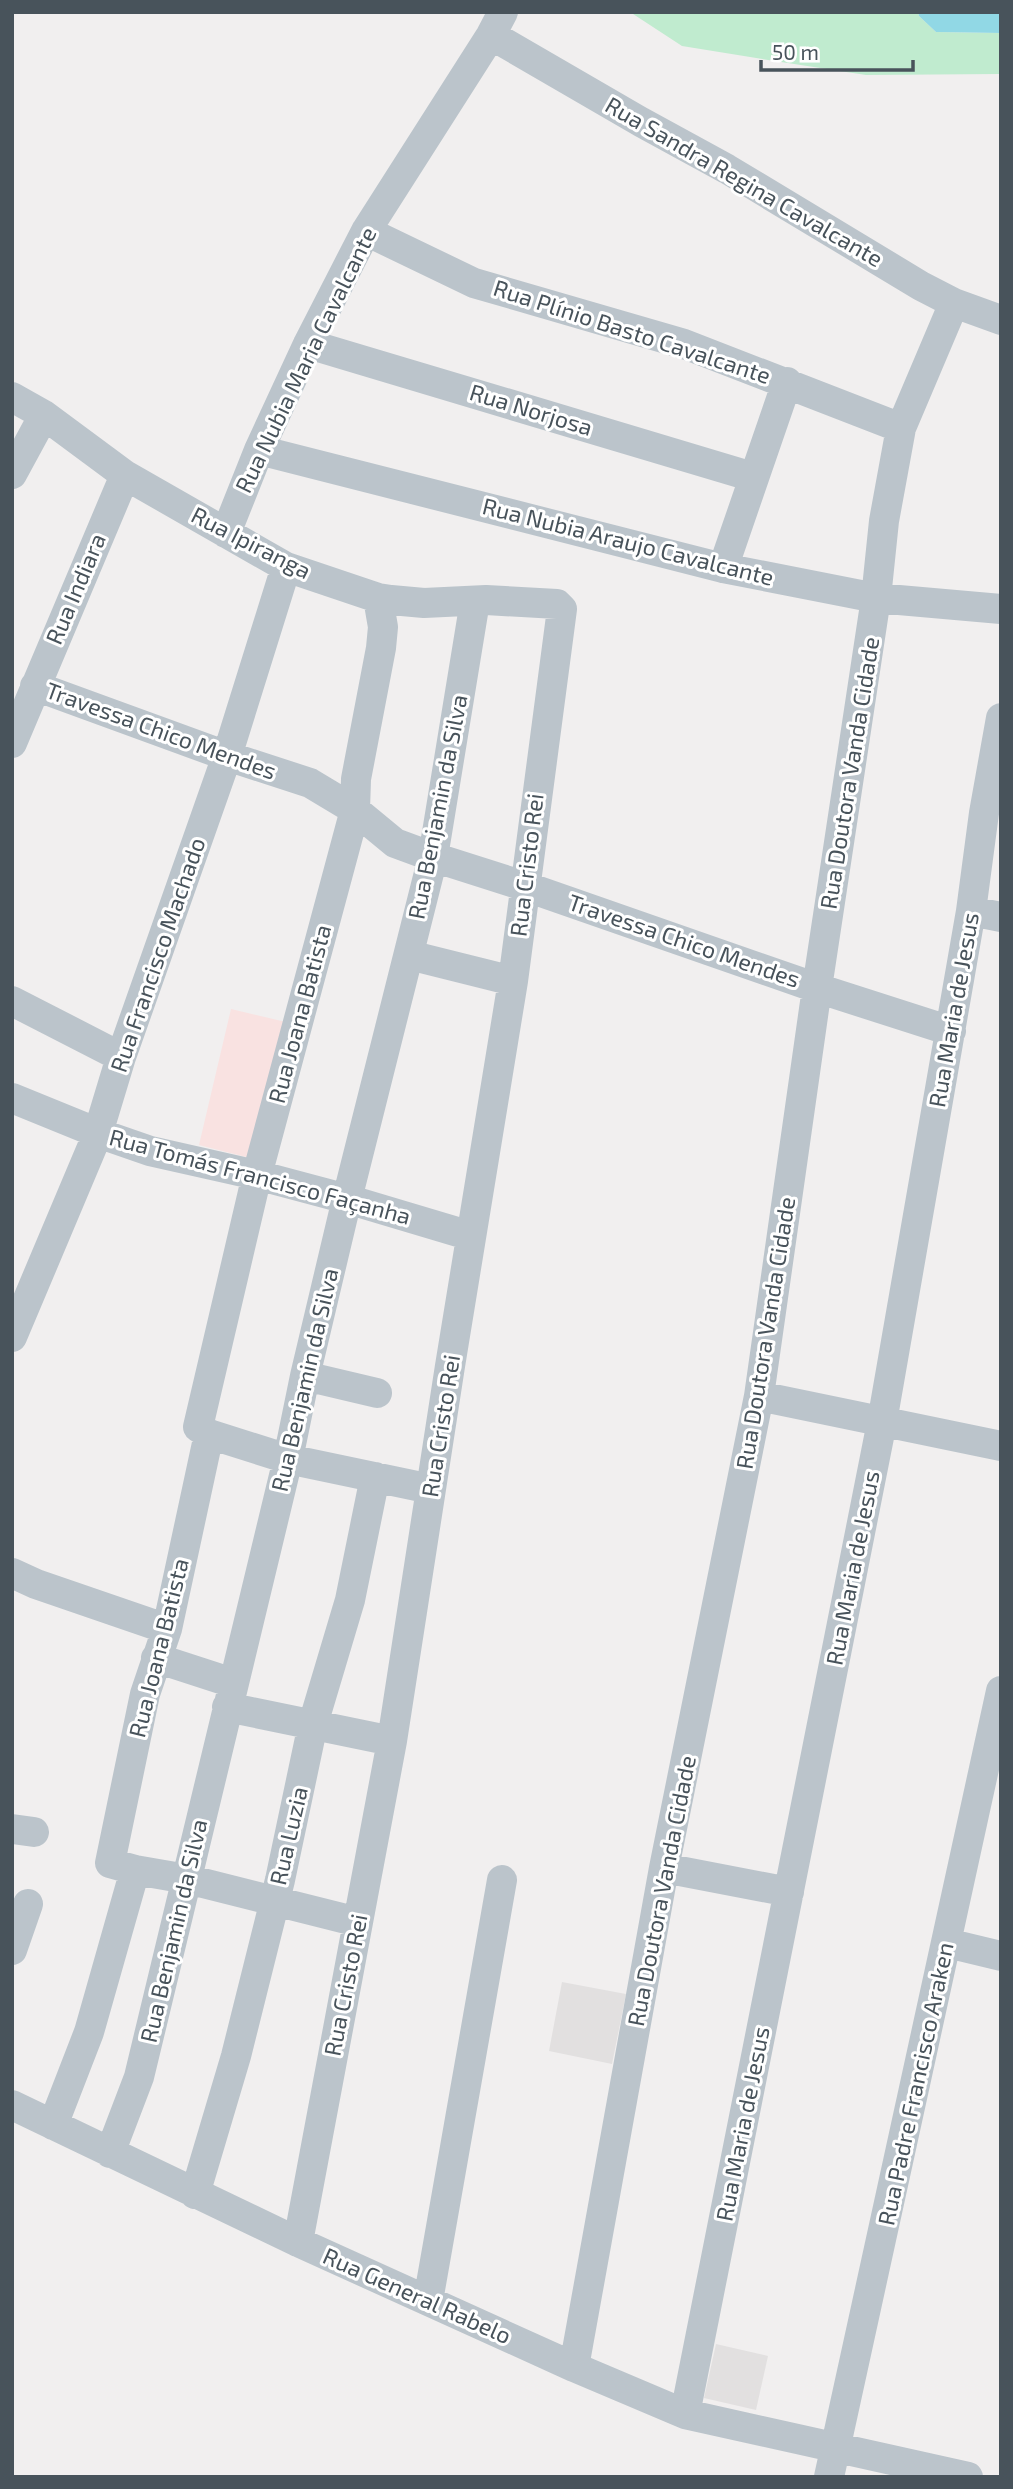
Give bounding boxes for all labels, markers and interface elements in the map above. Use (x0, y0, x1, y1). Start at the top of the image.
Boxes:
scale bar (761, 28, 913, 72)
text: 50 m (772, 39, 819, 64)
street label: Rua Sandra Regina Cavalcante (601, 90, 888, 272)
street label: Rua Nubia Maria Cavalcante (228, 222, 382, 497)
street label: Rua Plínio Basto Cavalcante (490, 273, 774, 389)
street label: Rua Norjosa (467, 377, 596, 441)
street label: Rua Nubia Araujo Cavalcante (480, 491, 777, 591)
street label: Rua Ipiranga (187, 500, 316, 584)
street label: Rua Indiara (39, 529, 111, 648)
street label: Rua Doutora Vanda Cidade (814, 635, 884, 911)
street label: Travessa Chico Mendes (42, 675, 280, 785)
street label: Rua Benjamin da Silva (401, 692, 473, 922)
street label: Rua Cristo Rei (503, 792, 549, 938)
street label: Rua Francisco Machado (104, 834, 210, 1076)
street label: Travessa Chico Mendes (565, 887, 804, 993)
street label: Rua Maria de Jesus (922, 910, 984, 1109)
street label: Rua Joana Batista (262, 921, 336, 1106)
street label: Rua Tomás Francisco Façanha (106, 1122, 414, 1231)
street label: Rua Doutora Vanda Cidade (730, 1195, 800, 1471)
street label: Rua Benjamin da Silva (265, 1265, 343, 1494)
street label: Rua Cristo Rei (415, 1353, 465, 1499)
street label: Rua Maria de Jesus (819, 1468, 885, 1667)
street label: Rua Joana Batista (122, 1555, 194, 1740)
street label: Rua Doutora Vanda Cidade (621, 1753, 701, 2029)
street label: Rua Luzia (263, 1784, 313, 1888)
street label: Rua Benjamin da Silva (134, 1816, 212, 2045)
street label: Rua Cristo Rei (318, 1911, 372, 2058)
street label: Rua Padre Francisco Araken (871, 1940, 959, 2228)
street label: Rua Maria de Jesus (709, 2024, 775, 2223)
street label: Rua General Rabelo (319, 2241, 516, 2349)

